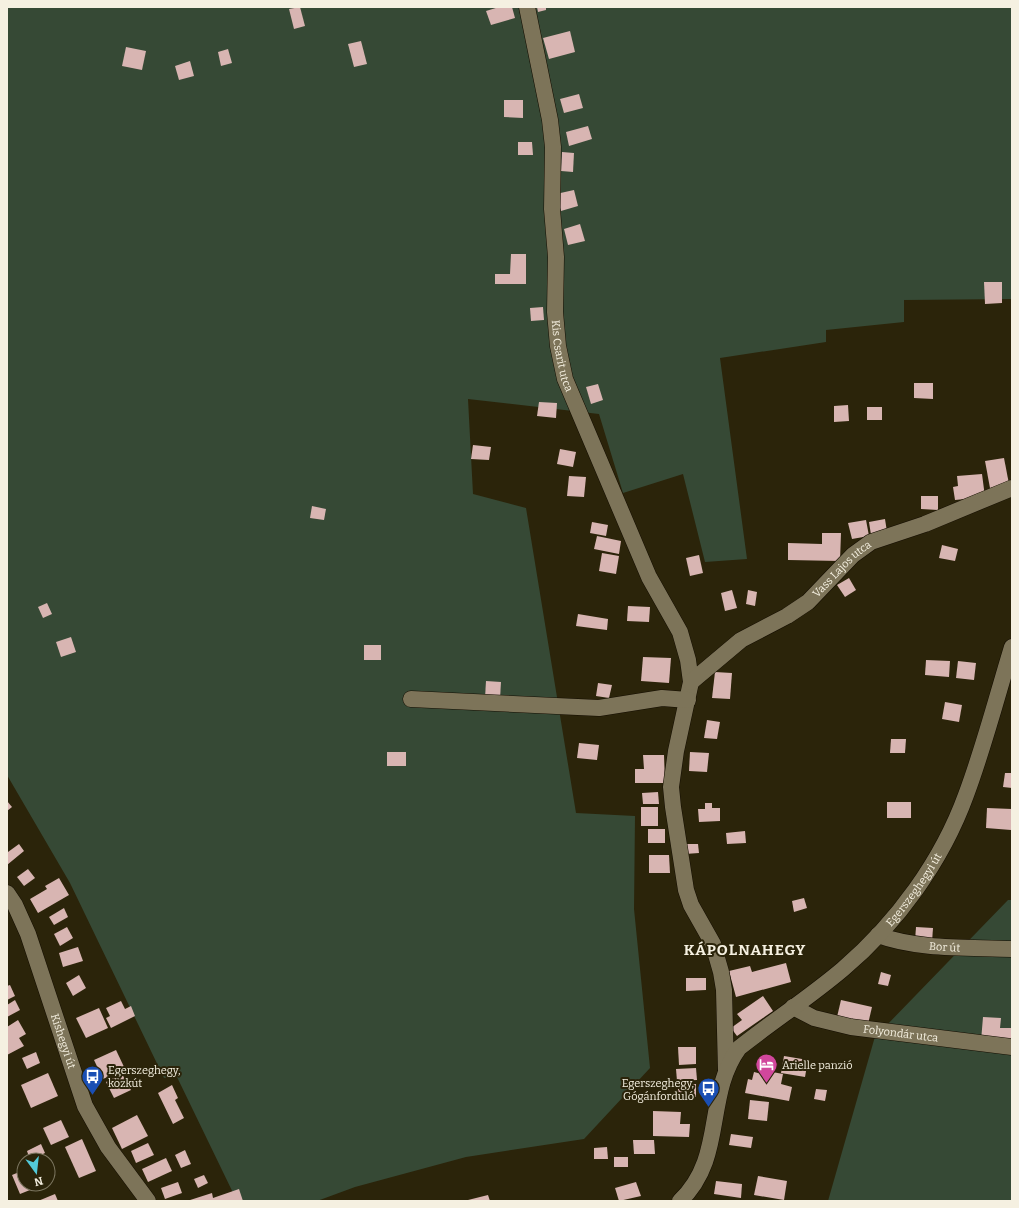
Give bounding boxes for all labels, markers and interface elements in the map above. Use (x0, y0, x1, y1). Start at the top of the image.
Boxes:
street label: Kis Csarit utca (549, 319, 576, 393)
street label: Vass Lajos utca (810, 538, 874, 600)
street label: Egerszeghegyi út (883, 851, 944, 929)
street label: Bor út (929, 939, 961, 954)
district label: KÁPOLNAHEGY (684, 941, 806, 959)
street label: Kishegyi út (48, 1012, 79, 1070)
street label: Folyondár utca (863, 1022, 939, 1044)
hotel icon: Arielle panzió (753, 1052, 779, 1085)
place label: Arielle panzió (782, 1059, 853, 1072)
bus stop icon: Egerszeghegy, közkút (79, 1063, 105, 1096)
place label: Egerszeghegy, közkút (108, 1064, 180, 1090)
bus stop icon: Egerszeghegy, Gógánforduló (696, 1076, 722, 1109)
place label: Egerszeghegy, Gógánforduló (622, 1077, 694, 1103)
north arrow (16, 1152, 56, 1192)
text: N (32, 1174, 44, 1189)

